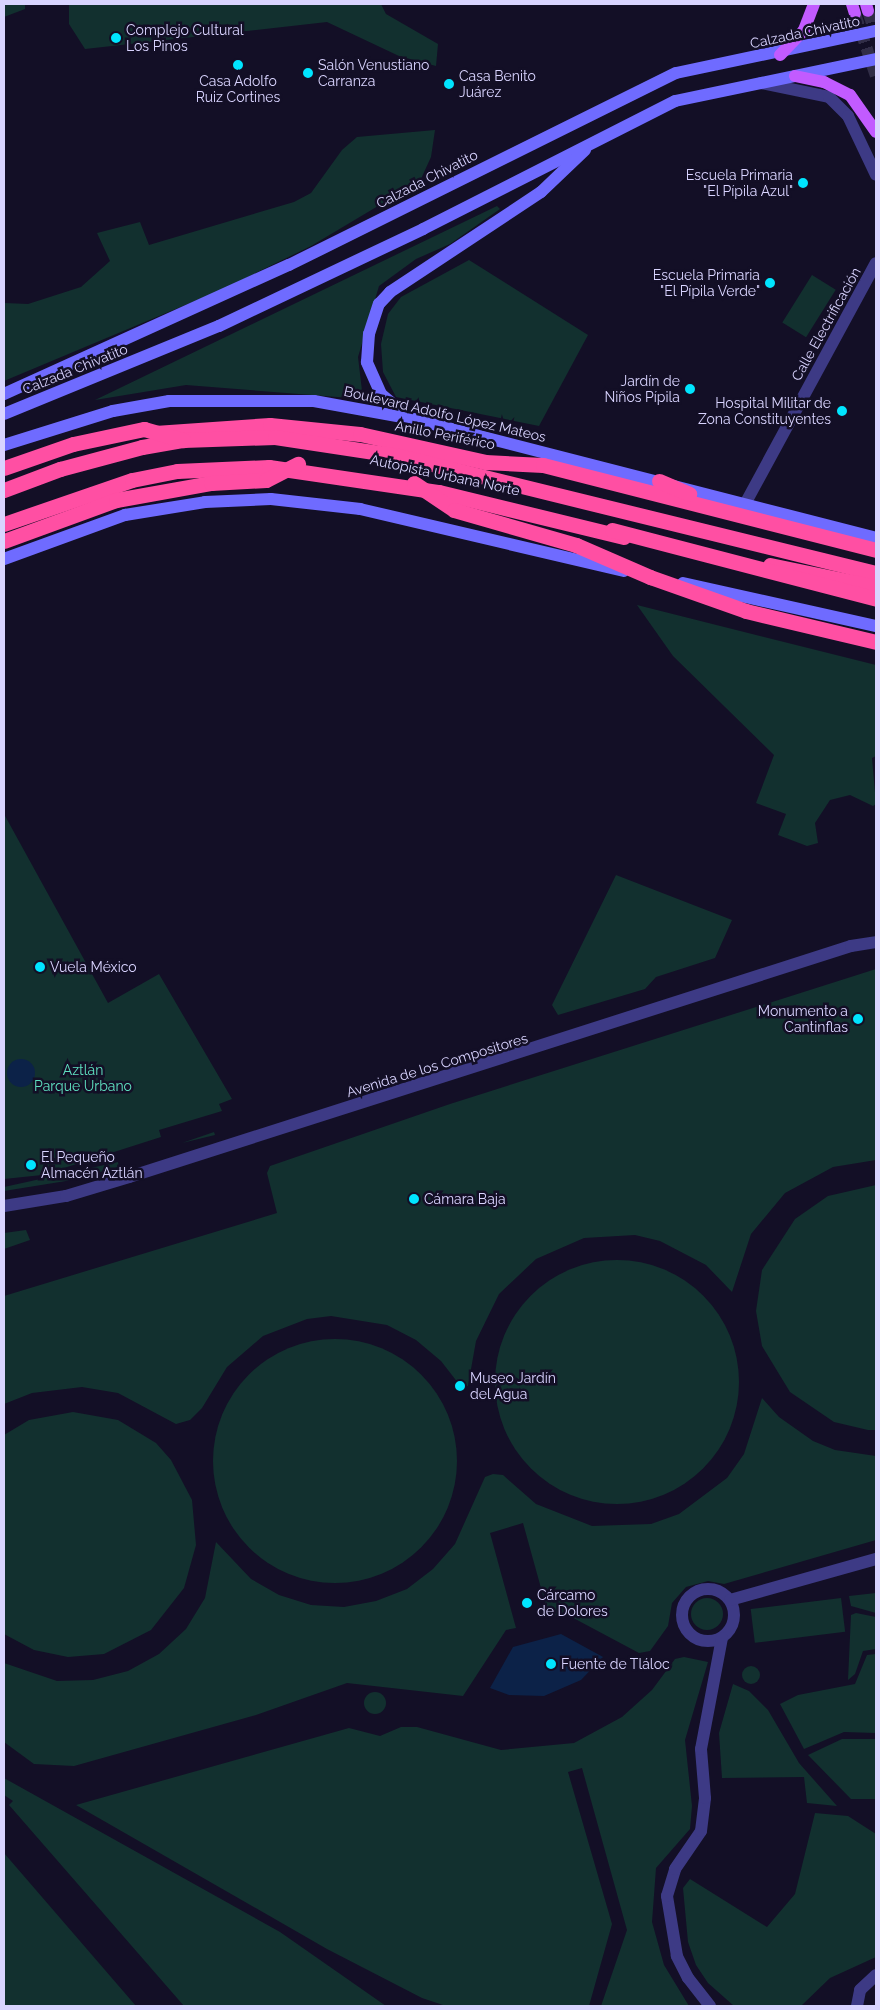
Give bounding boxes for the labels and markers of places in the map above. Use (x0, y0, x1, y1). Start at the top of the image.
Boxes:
place label: Complejo Cultural Los Pinos (126, 22, 244, 54)
marker: Complejo Cultural Los Pinos (110, 32, 122, 44)
place label: Salón Venustiano Carranza (318, 57, 430, 90)
marker: Casa Adolfo Ruiz Cortines (232, 59, 244, 71)
marker: Salón Venustiano Carranza (302, 67, 314, 79)
place label: Casa Benito Juárez (459, 68, 536, 100)
place label: Casa Adolfo Ruiz Cortines (196, 73, 280, 105)
marker: Casa Benito Juárez (443, 78, 455, 90)
place label: Escuela Primaria "El Pípila Azul" (686, 167, 793, 200)
marker: Escuela Primaria "El Pípila Azul" (797, 177, 809, 189)
place label: Escuela Primaria "El Pípila Verde" (653, 267, 760, 300)
marker: Escuela Primaria "El Pípila Verde" (764, 277, 776, 289)
place label: Jardín de Niños Pípila (604, 373, 680, 406)
marker: Jardín de Niños Pípila (684, 383, 696, 395)
place label: Hospital Militar de Zona Constituyentes (698, 395, 831, 428)
marker: Hospital Militar de Zona Constituyentes (835, 404, 849, 418)
place label: Vuela México (50, 959, 137, 975)
marker: Vuela México (34, 961, 46, 973)
place label: Monumento a Cantinflas (758, 1003, 848, 1036)
marker: Monumento a Cantinflas (852, 1013, 864, 1025)
place label: El Pequeño Almacén Aztlán (41, 1149, 143, 1182)
marker: El Pequeño Almacén Aztlán (25, 1159, 37, 1171)
place label: Cámara Baja (424, 1191, 506, 1207)
marker: Cámara Baja (408, 1193, 420, 1205)
place label: Museo Jardín del Agua (470, 1370, 556, 1402)
marker: Museo Jardín del Agua (454, 1380, 466, 1392)
place label: Cárcamo de Dolores (537, 1587, 608, 1620)
marker: Cárcamo de Dolores (521, 1597, 533, 1609)
place label: Fuente de Tláloc (561, 1656, 670, 1672)
marker: Fuente de Tláloc (545, 1658, 557, 1670)

